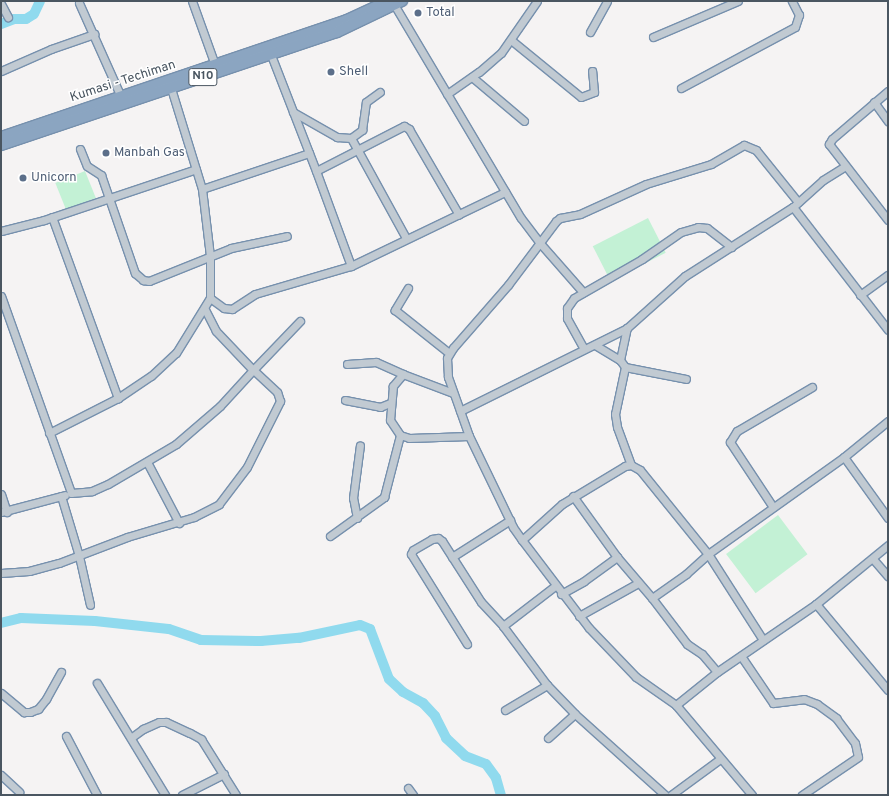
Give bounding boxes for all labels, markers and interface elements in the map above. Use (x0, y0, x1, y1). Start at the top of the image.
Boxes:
place label: Total (426, 5, 455, 21)
marker: Total (413, 8, 423, 18)
street label: Kumasi - Techiman (68, 57, 178, 107)
place label: Shell (339, 64, 368, 80)
road number: N10 (188, 67, 218, 87)
marker: Shell (326, 67, 336, 77)
place label: Manbah Gas (114, 145, 185, 161)
marker: Manbah Gas (101, 148, 111, 158)
place label: Unicorn (31, 170, 77, 186)
marker: Unicorn (18, 173, 28, 183)

